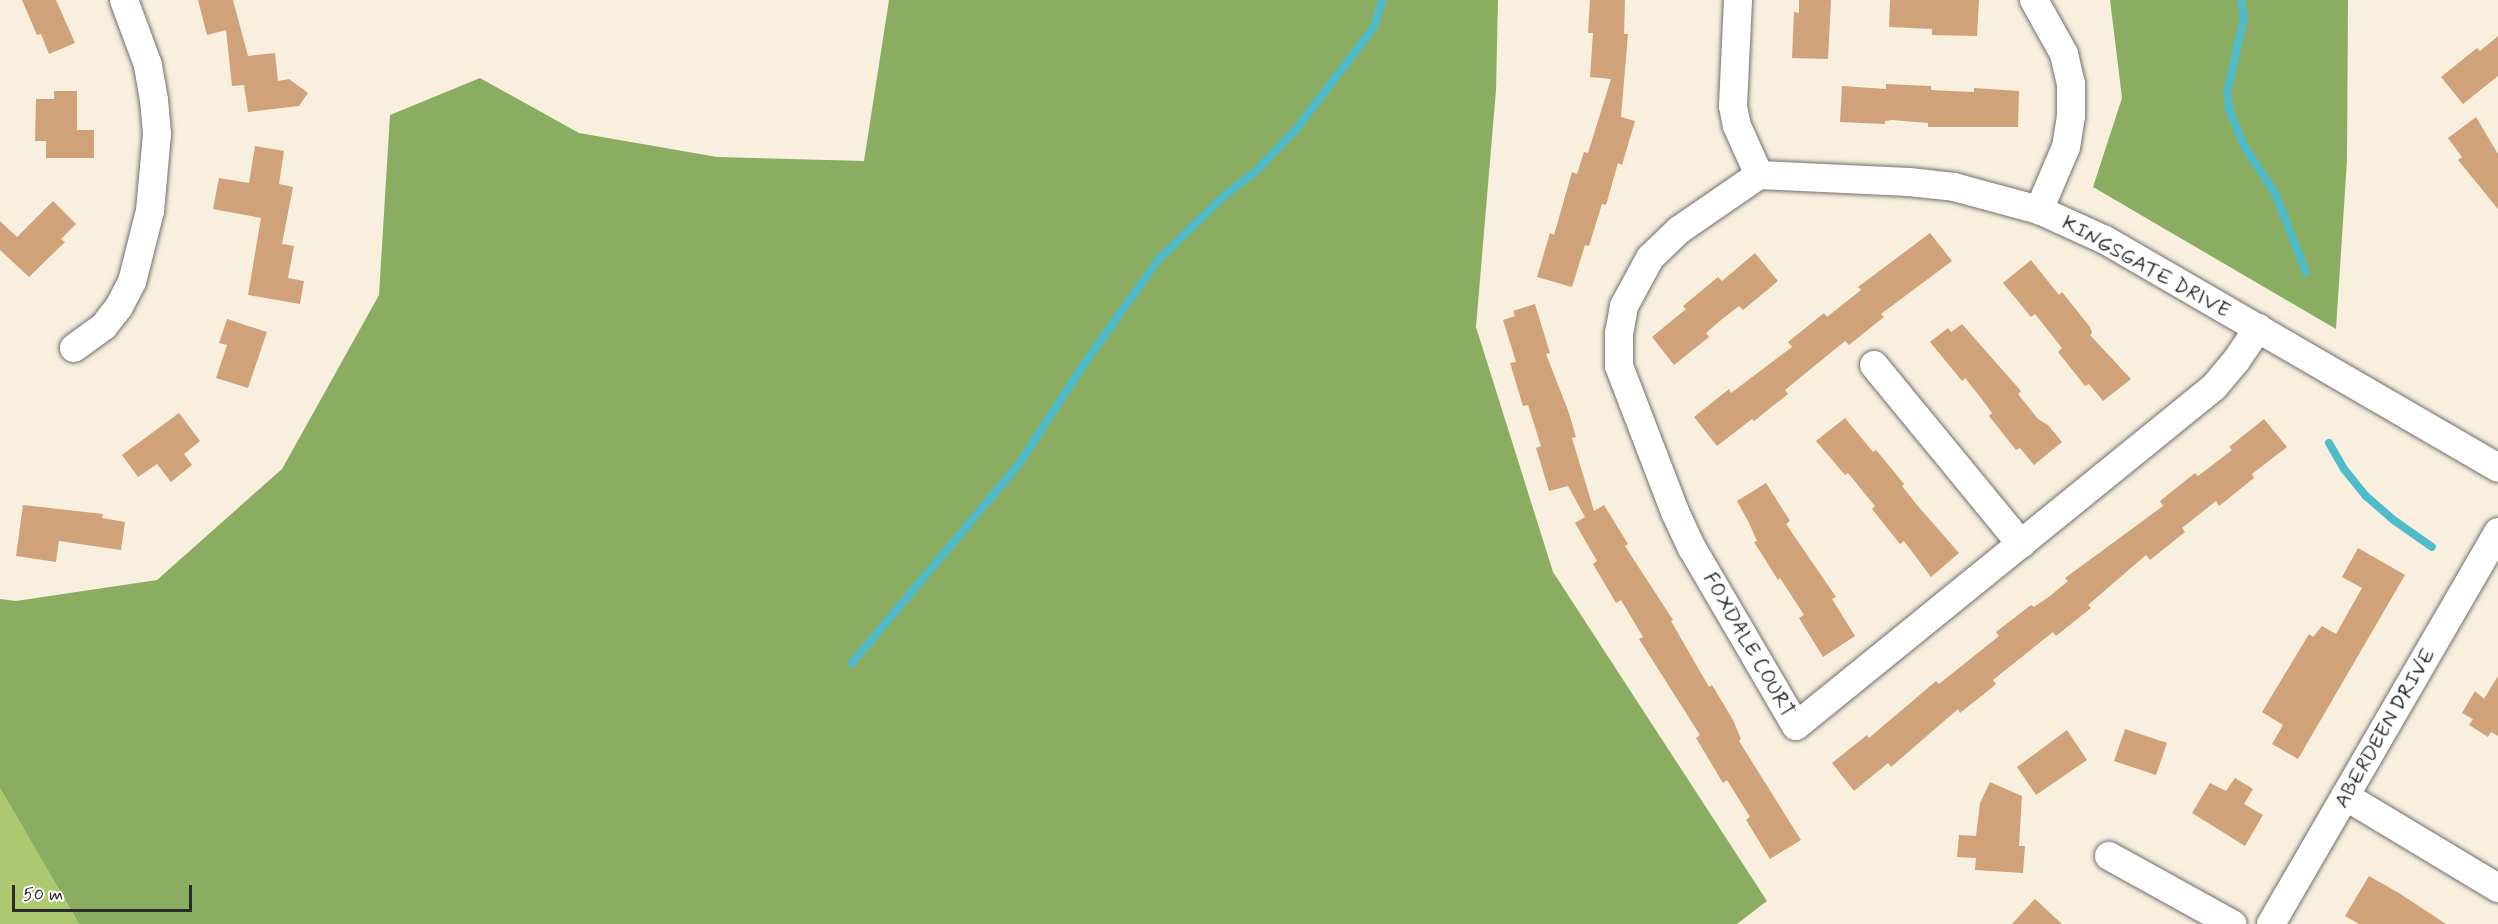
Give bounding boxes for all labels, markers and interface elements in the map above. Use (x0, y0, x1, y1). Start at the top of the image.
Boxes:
street label: KINGSGATE DRIVE (2054, 208, 2238, 326)
street label: FOXDALE COURT (1697, 567, 1801, 723)
street label: ABERDEEN DRIVE (2329, 643, 2441, 813)
scale bar (15, 873, 195, 911)
text: 50 m (23, 883, 63, 907)

